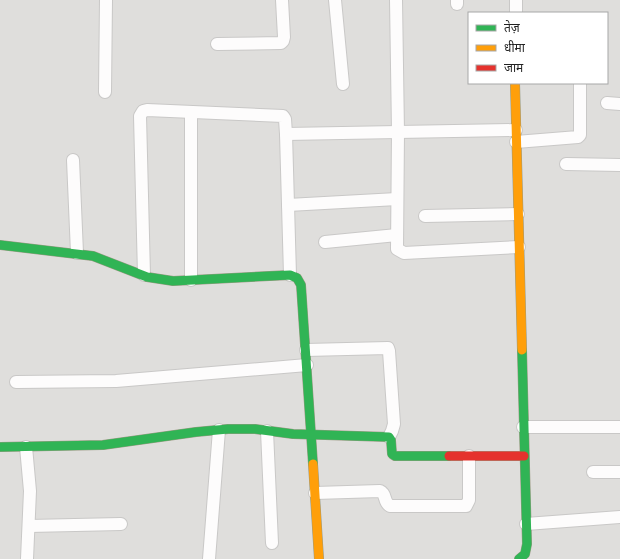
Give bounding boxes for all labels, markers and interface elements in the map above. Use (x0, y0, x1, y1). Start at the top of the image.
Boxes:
legend (468, 12, 608, 84)
text: तेज़ (504, 20, 521, 35)
text: धीमा (504, 40, 526, 55)
text: जाम (504, 60, 524, 75)

